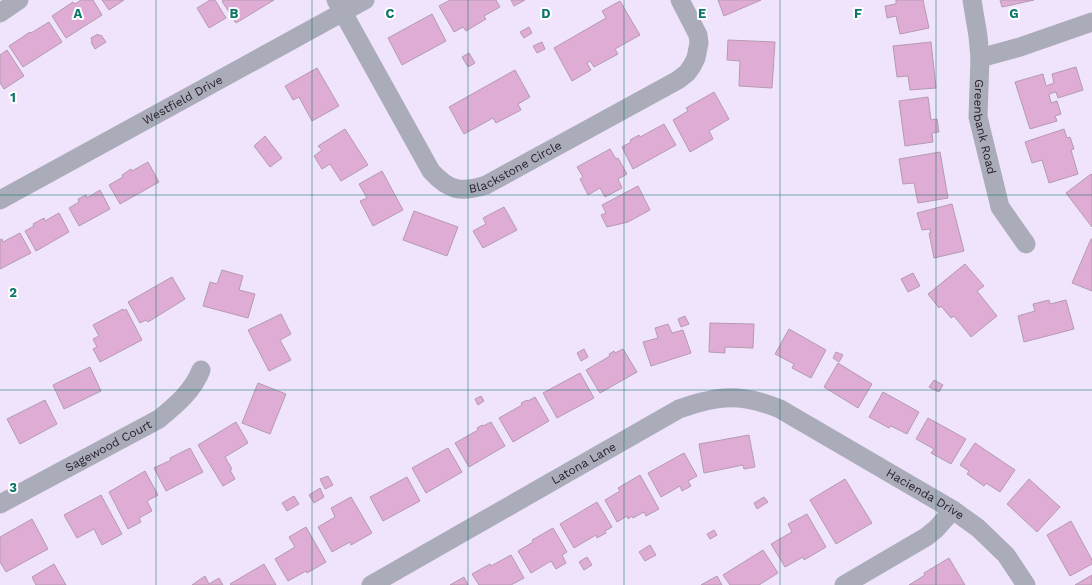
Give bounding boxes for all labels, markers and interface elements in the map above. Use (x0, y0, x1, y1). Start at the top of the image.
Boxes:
text: A (74, 6, 83, 21)
text: B (230, 6, 239, 21)
text: C (386, 6, 395, 21)
text: D (541, 6, 551, 21)
text: E (698, 6, 706, 21)
text: F (854, 6, 862, 21)
text: G (1009, 6, 1019, 21)
street label: Westfield Drive (140, 72, 225, 128)
street label: Greenbank Road (970, 79, 999, 176)
text: 1 (10, 90, 16, 105)
street label: Blackstone Circle (468, 138, 564, 196)
text: 2 (9, 285, 17, 300)
street label: Sagewood Court (63, 417, 154, 475)
street label: Latona Lane (549, 439, 619, 487)
street label: Hacienda Drive (884, 466, 967, 523)
text: 3 (9, 480, 17, 495)

